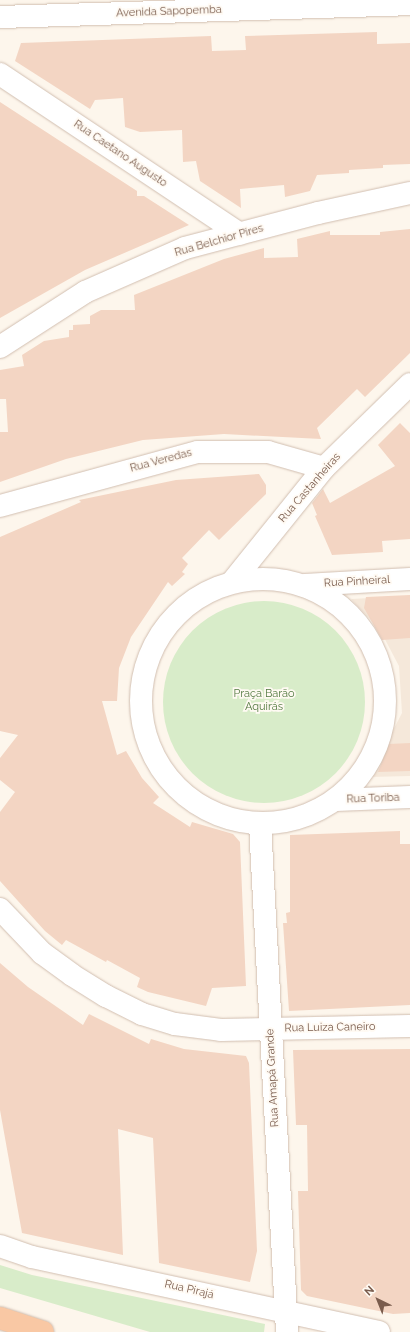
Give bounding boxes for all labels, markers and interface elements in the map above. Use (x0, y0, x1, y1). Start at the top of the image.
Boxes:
street label: Avenida Sapopemba (116, 4, 222, 20)
street label: Rua Caetano Augusto (71, 118, 169, 190)
street label: Rua Belchior Pires (173, 222, 265, 260)
street label: Rua Veredas (128, 446, 194, 476)
street label: Rua Castanheiras (276, 451, 344, 525)
street label: Rua Pinheiral (324, 574, 390, 590)
park label: Praça Barão Aquirás (233, 688, 295, 714)
street label: Rua Toriba (346, 791, 400, 807)
street label: Rua Luiza Caneiro (284, 1021, 376, 1035)
street label: Rua Amapá Grande (264, 1028, 282, 1128)
street label: Rua Pirajá (163, 1278, 215, 1302)
north arrow (358, 1280, 398, 1320)
text: N (362, 1283, 377, 1298)

